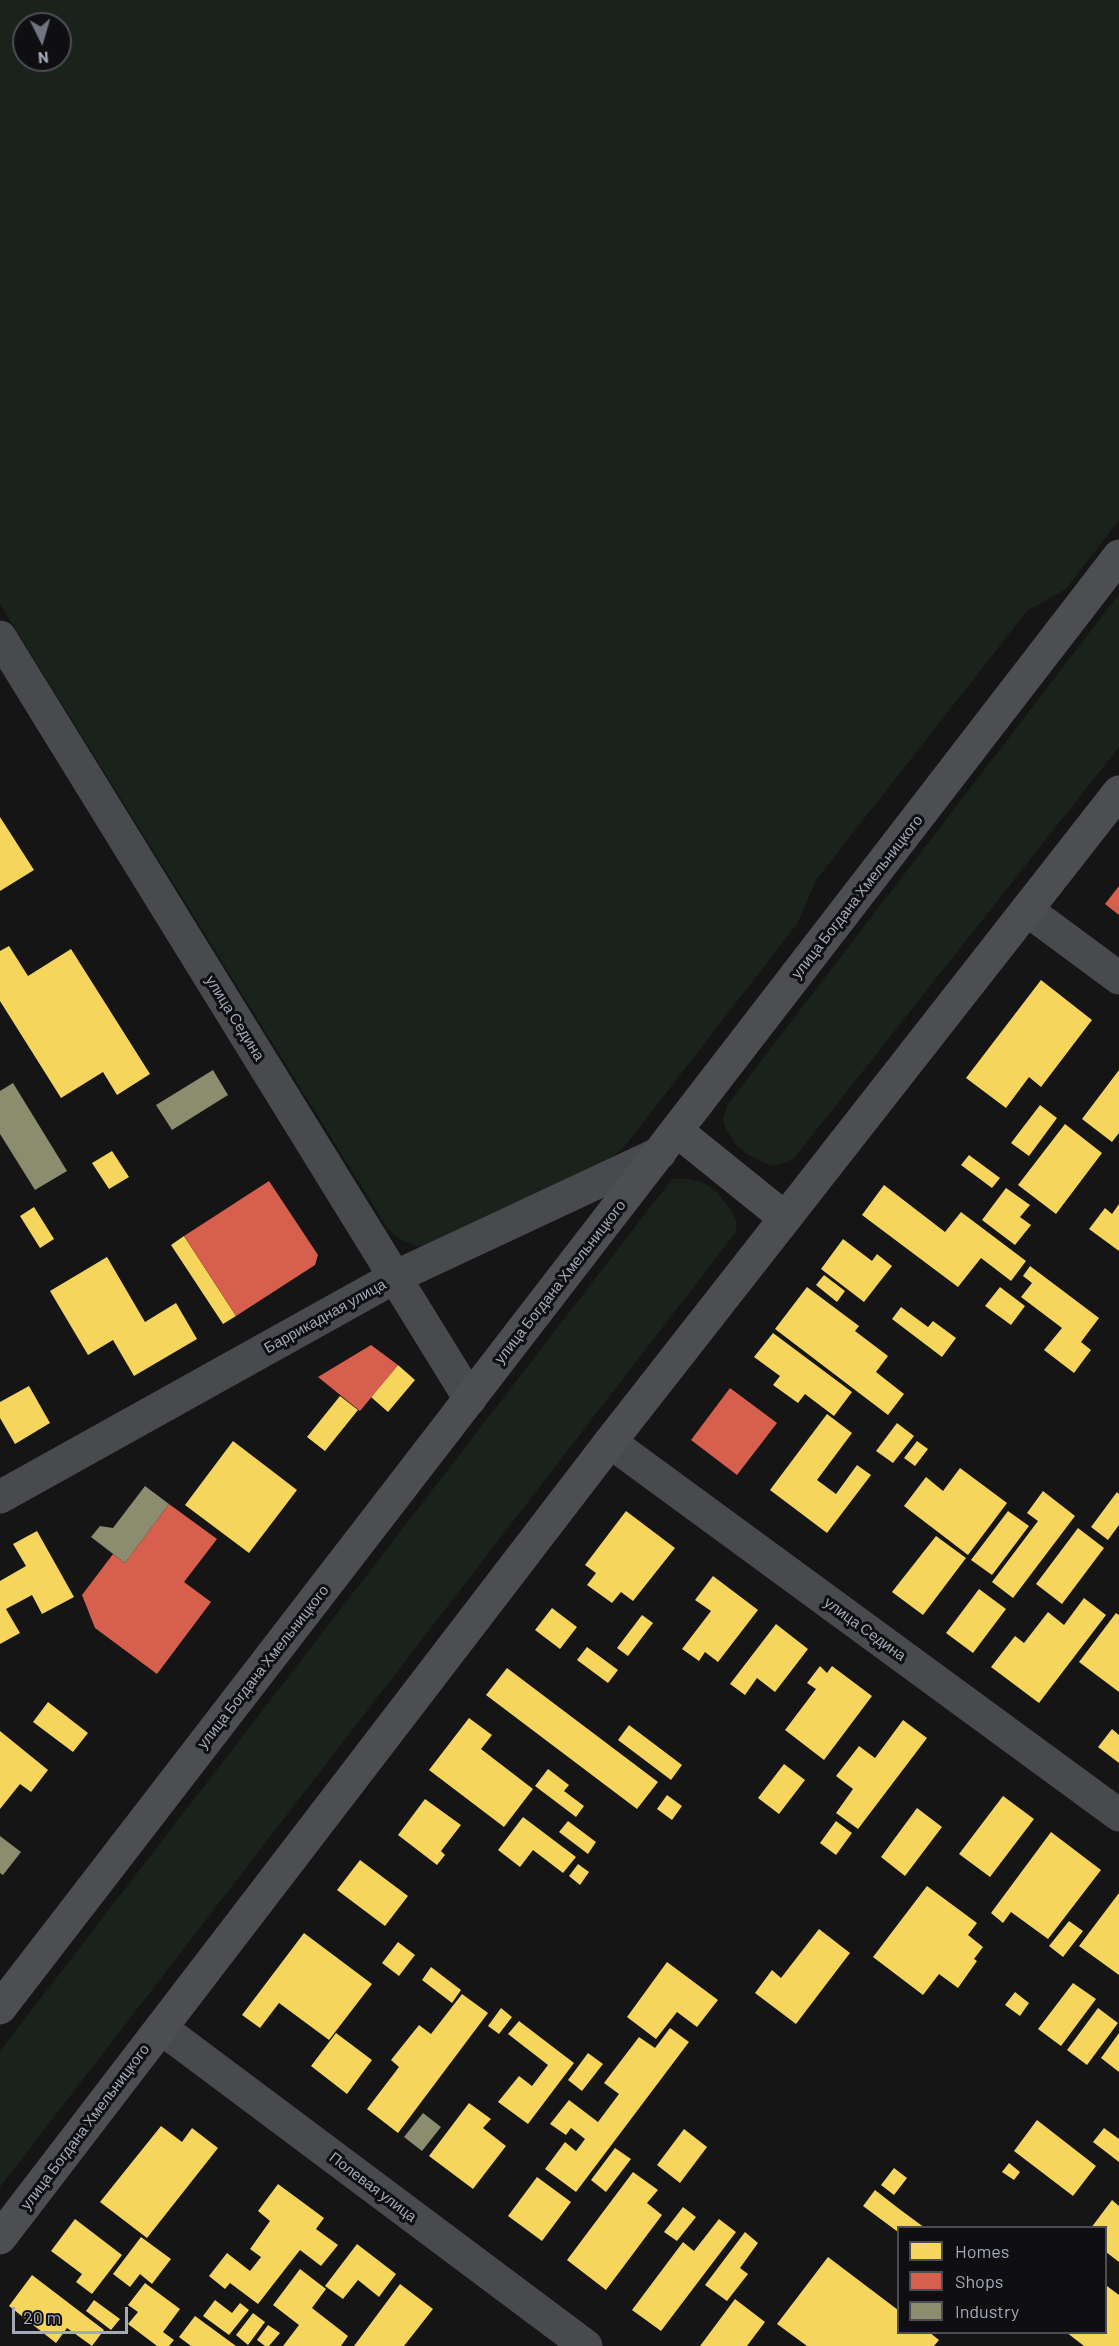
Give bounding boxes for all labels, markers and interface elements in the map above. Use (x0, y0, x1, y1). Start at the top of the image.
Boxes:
north arrow (12, 12, 72, 72)
text: N (37, 49, 50, 68)
street label: улица Богдана Хмельницкого (788, 812, 926, 982)
street label: улица Седина (202, 972, 268, 1064)
street label: улица Богдана Хмельницкого (491, 1197, 629, 1367)
street label: Баррикадная улица (261, 1275, 389, 1357)
street label: улица Богдана Хмельницкого (194, 1582, 332, 1752)
street label: улица Седина (821, 1593, 909, 1665)
street label: улица Богдана Хмельницкого (17, 2041, 153, 2213)
street label: Полевая улица (326, 2148, 420, 2226)
legend (897, 2226, 1107, 2334)
text: Homes (955, 2240, 1009, 2262)
text: Shops (955, 2270, 1004, 2292)
scale bar (15, 2295, 130, 2333)
text: Industry (955, 2300, 1019, 2322)
text: 20 m (23, 2306, 61, 2328)

